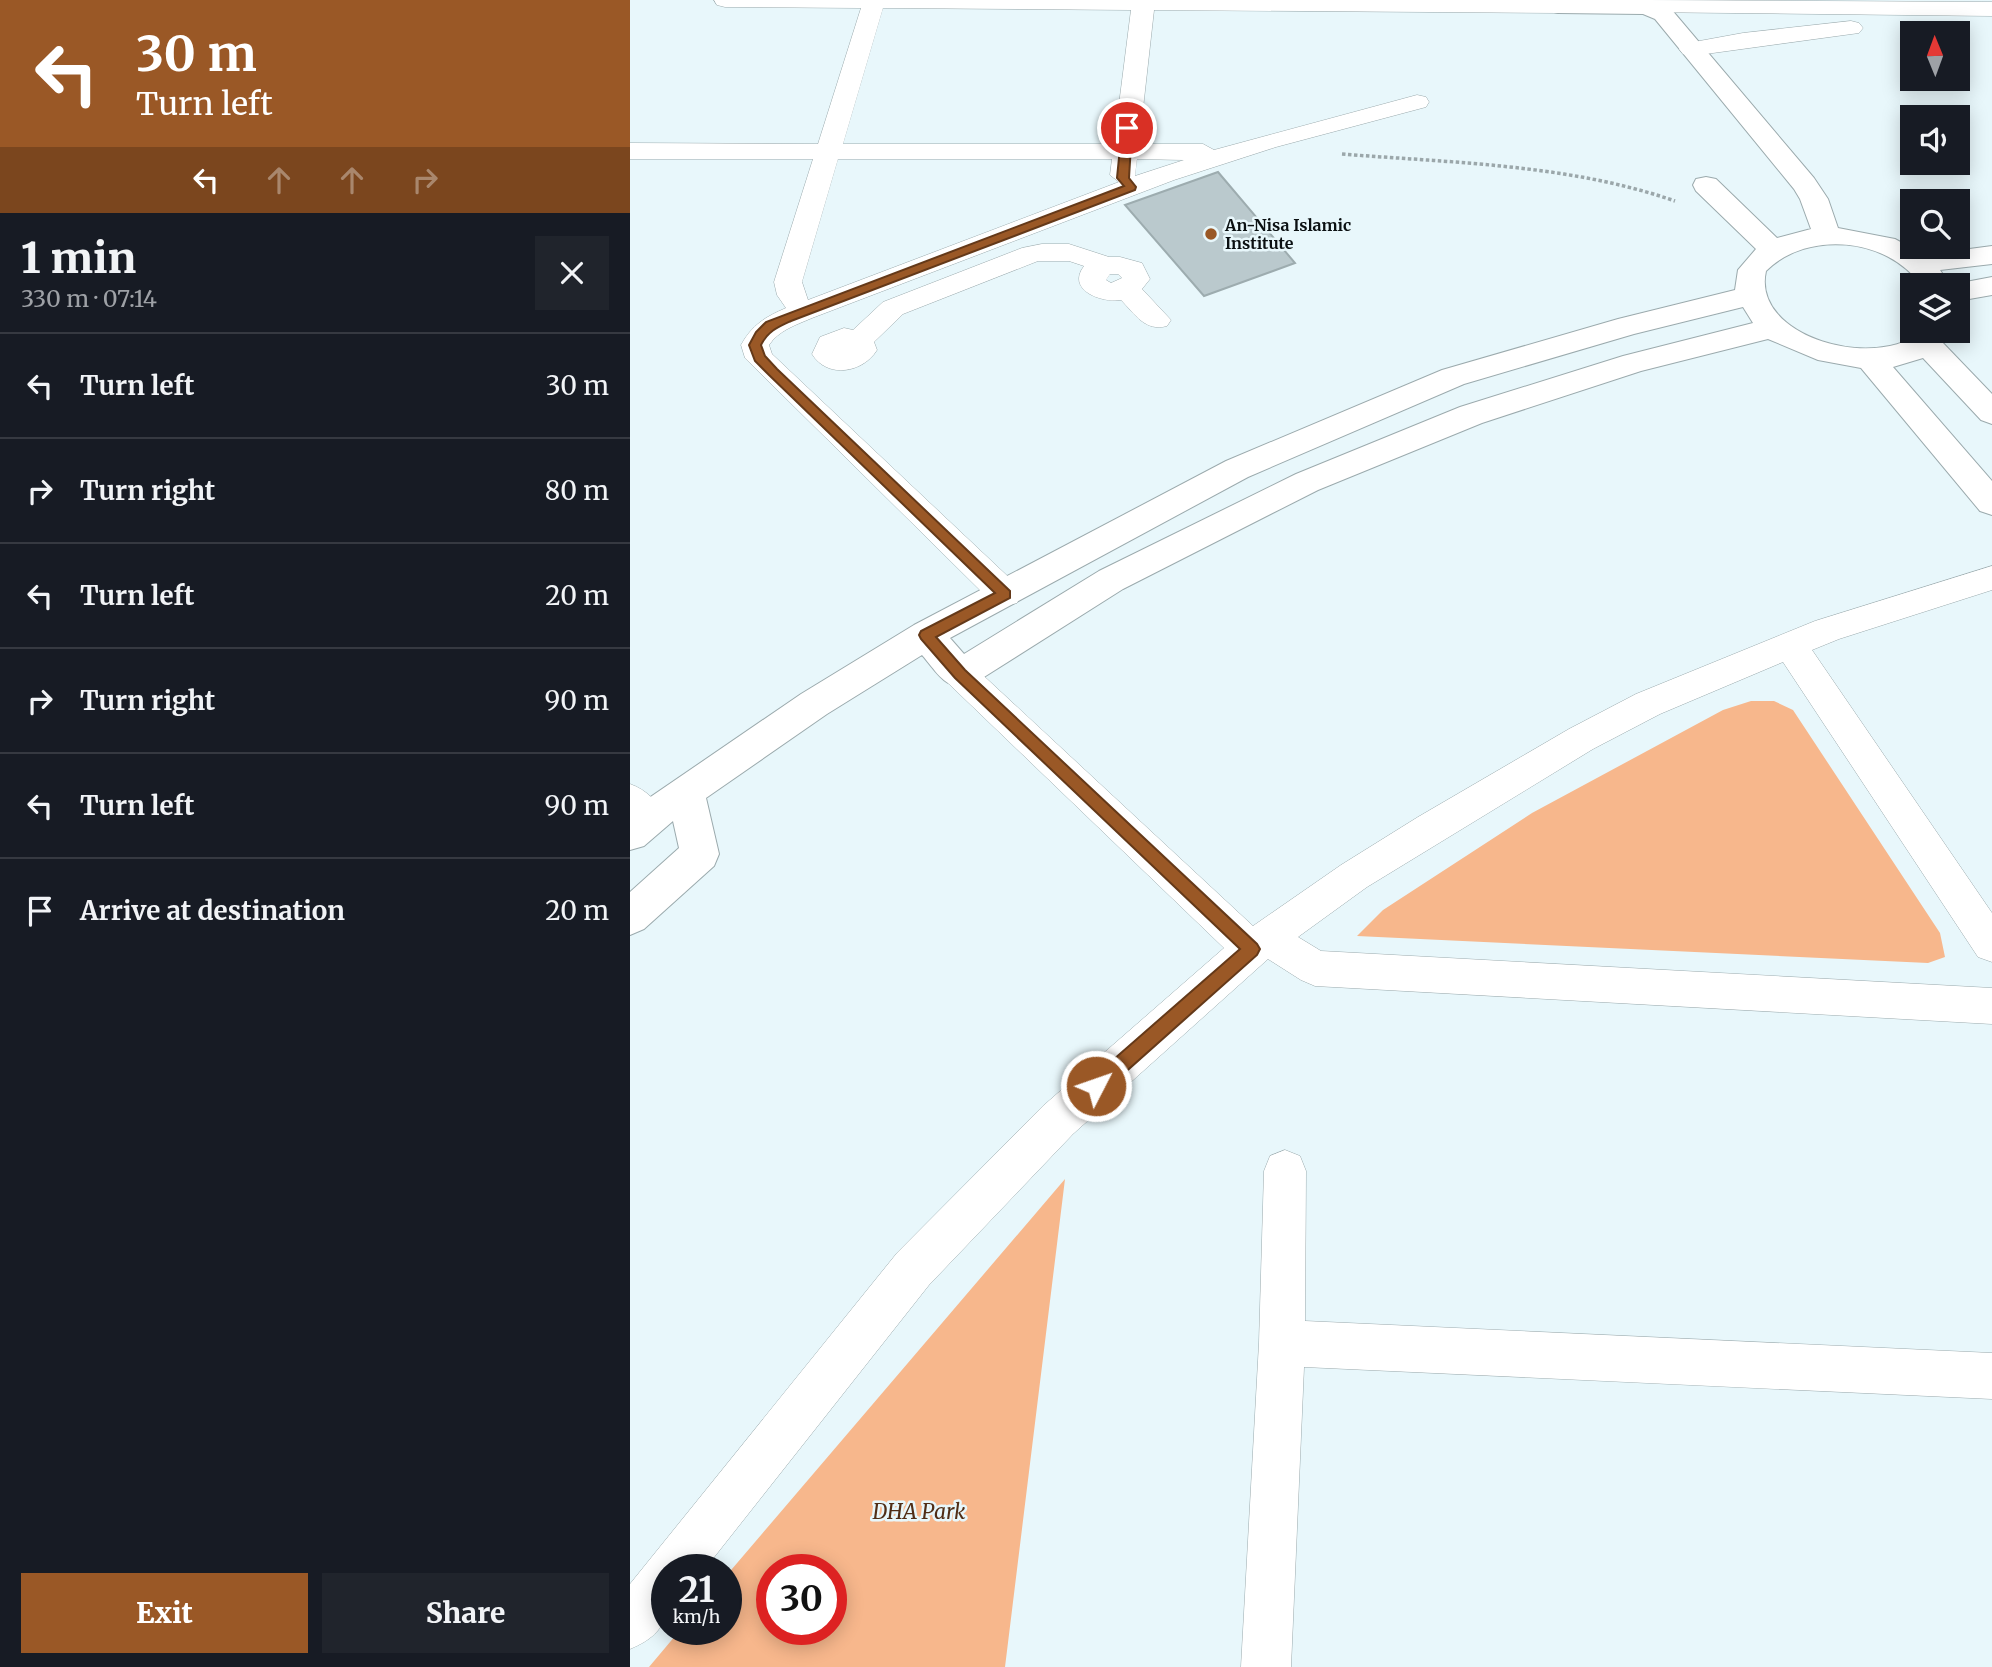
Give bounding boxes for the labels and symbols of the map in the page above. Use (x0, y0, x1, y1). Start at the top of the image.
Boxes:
north arrow (1900, 21, 1970, 91)
pin (1097, 98, 1157, 158)
place label: An-Nisa Islamic Institute (1224, 215, 1351, 253)
marker: An-Nisa Islamic Institute (1203, 226, 1219, 242)
position arrow (1059, 1049, 1133, 1123)
park label: DHA Park (871, 1498, 966, 1525)
speed limit sign: 30 (756, 1554, 847, 1645)

